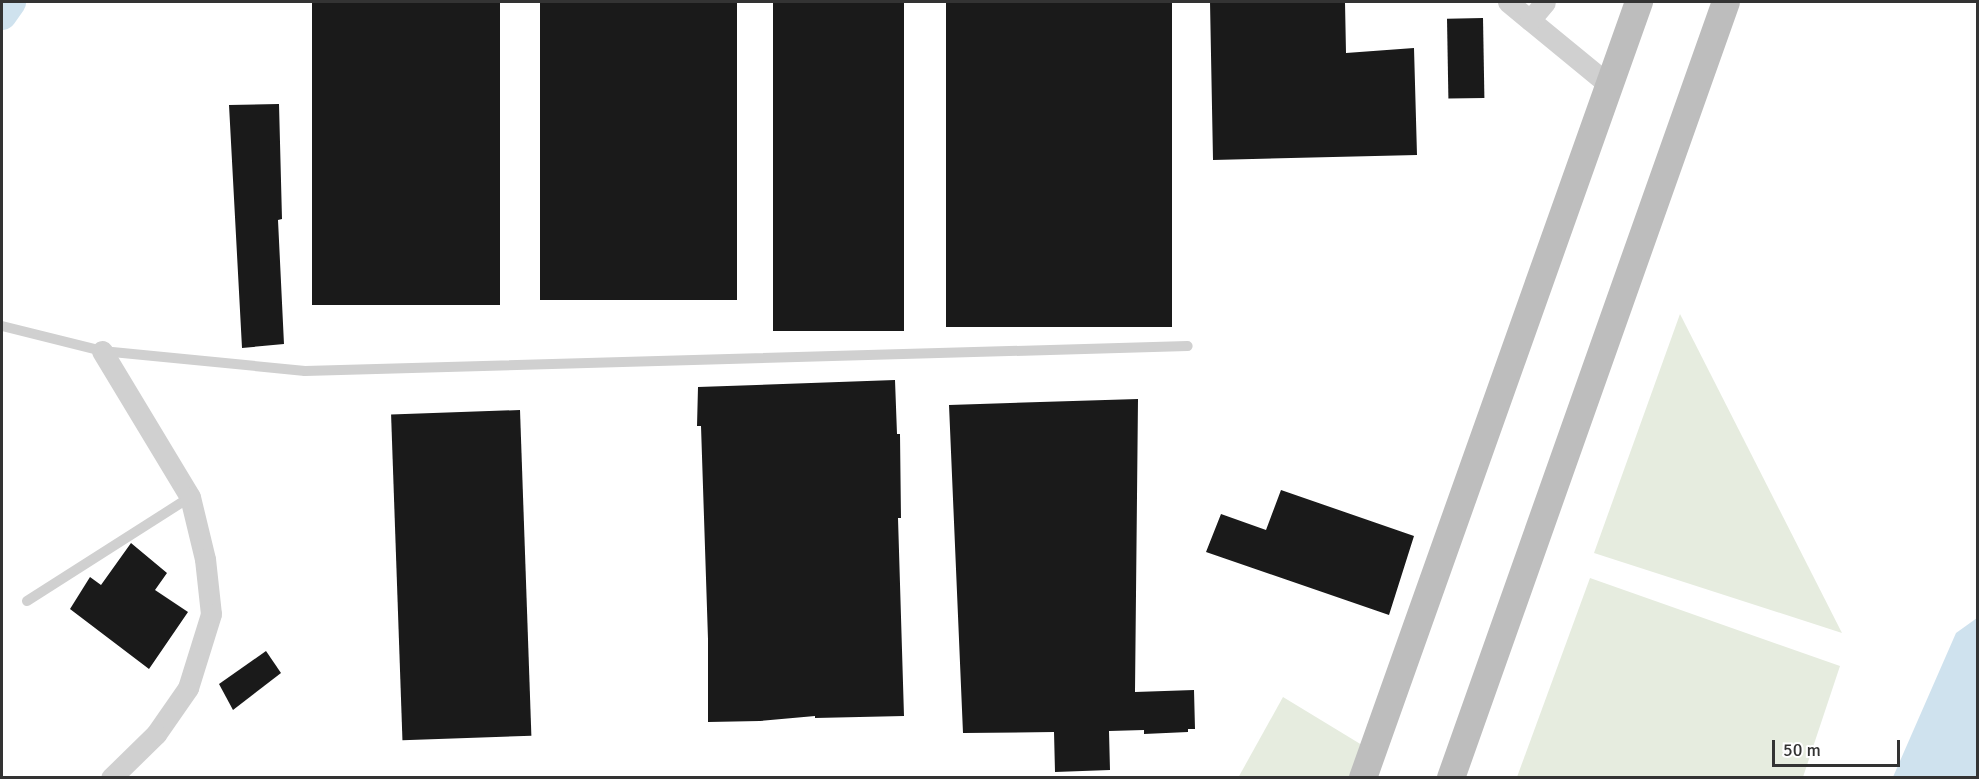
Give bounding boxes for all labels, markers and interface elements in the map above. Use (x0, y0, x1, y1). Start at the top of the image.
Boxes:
scale bar (1775, 728, 1902, 766)
text: 50 m (1783, 739, 1821, 761)

